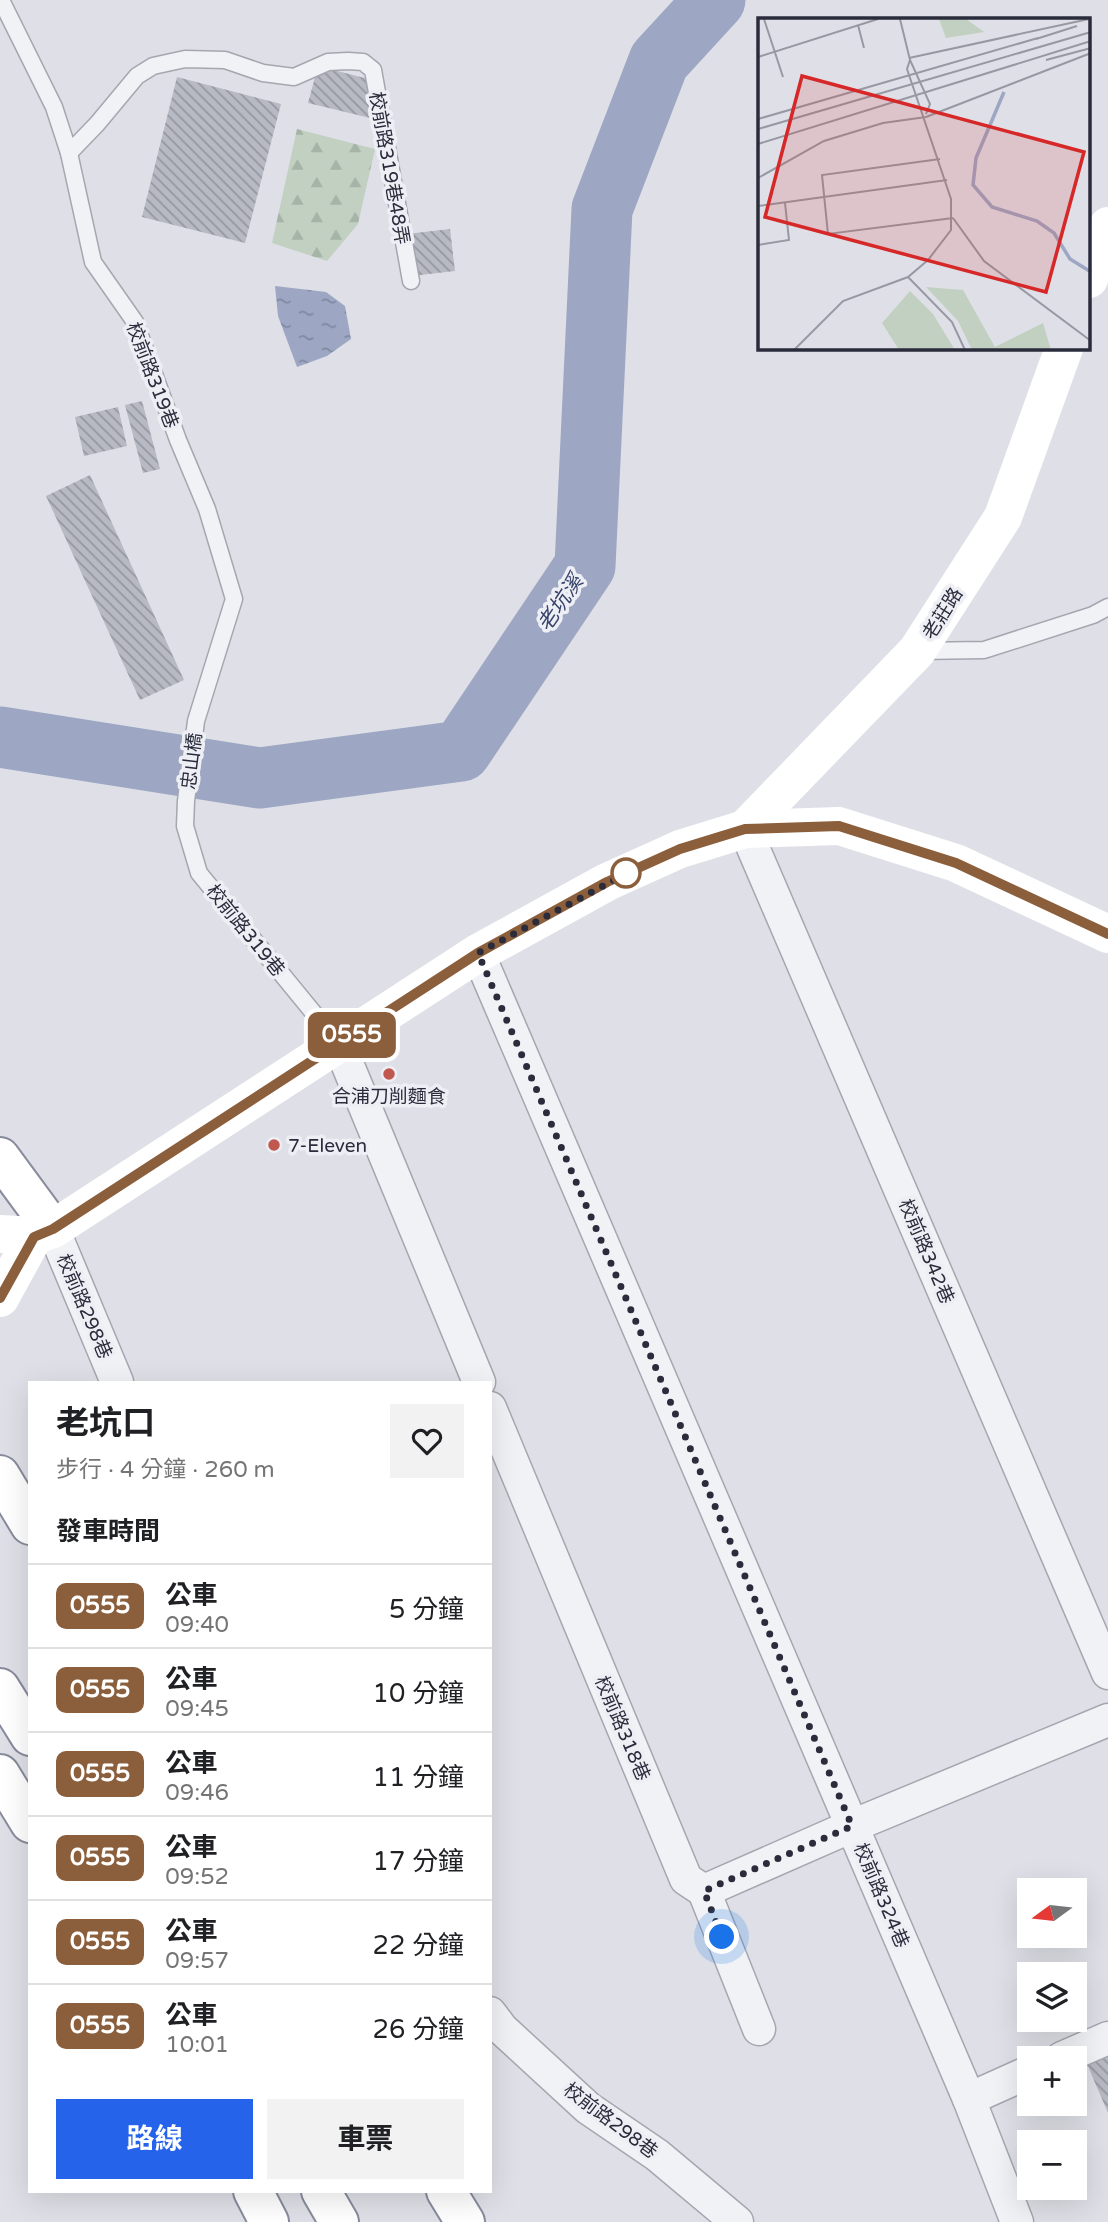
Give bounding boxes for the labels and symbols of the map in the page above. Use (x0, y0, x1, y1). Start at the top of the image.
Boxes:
inset map (758, 18, 1090, 350)
street label: 校前路319巷48弄 (365, 90, 413, 246)
street label: 校前路319巷 (122, 319, 182, 431)
water label: 老坑溪 (532, 568, 590, 636)
street label: 老莊路 (918, 584, 967, 644)
street label: 忠山橋 (178, 731, 206, 791)
unlabelled marker (611, 858, 641, 888)
street label: 校前路319巷 (201, 880, 289, 981)
line badge: 0555 (303, 1012, 401, 1058)
marker: 合浦刀削麵食 (381, 1066, 397, 1082)
place label: 合浦刀削麵食 (332, 1086, 446, 1108)
place label: 7-Eleven (288, 1135, 367, 1157)
marker: 7-Eleven (266, 1137, 282, 1153)
street label: 校前路342巷 (894, 1196, 958, 1307)
street label: 校前路298巷 (52, 1251, 116, 1362)
street label: 校前路318巷 (590, 1673, 654, 1784)
street label: 校前路324巷 (849, 1840, 913, 1951)
north arrow (1017, 1878, 1087, 1948)
your location (704, 1919, 739, 1954)
street label: 校前路298巷 (559, 2078, 662, 2163)

